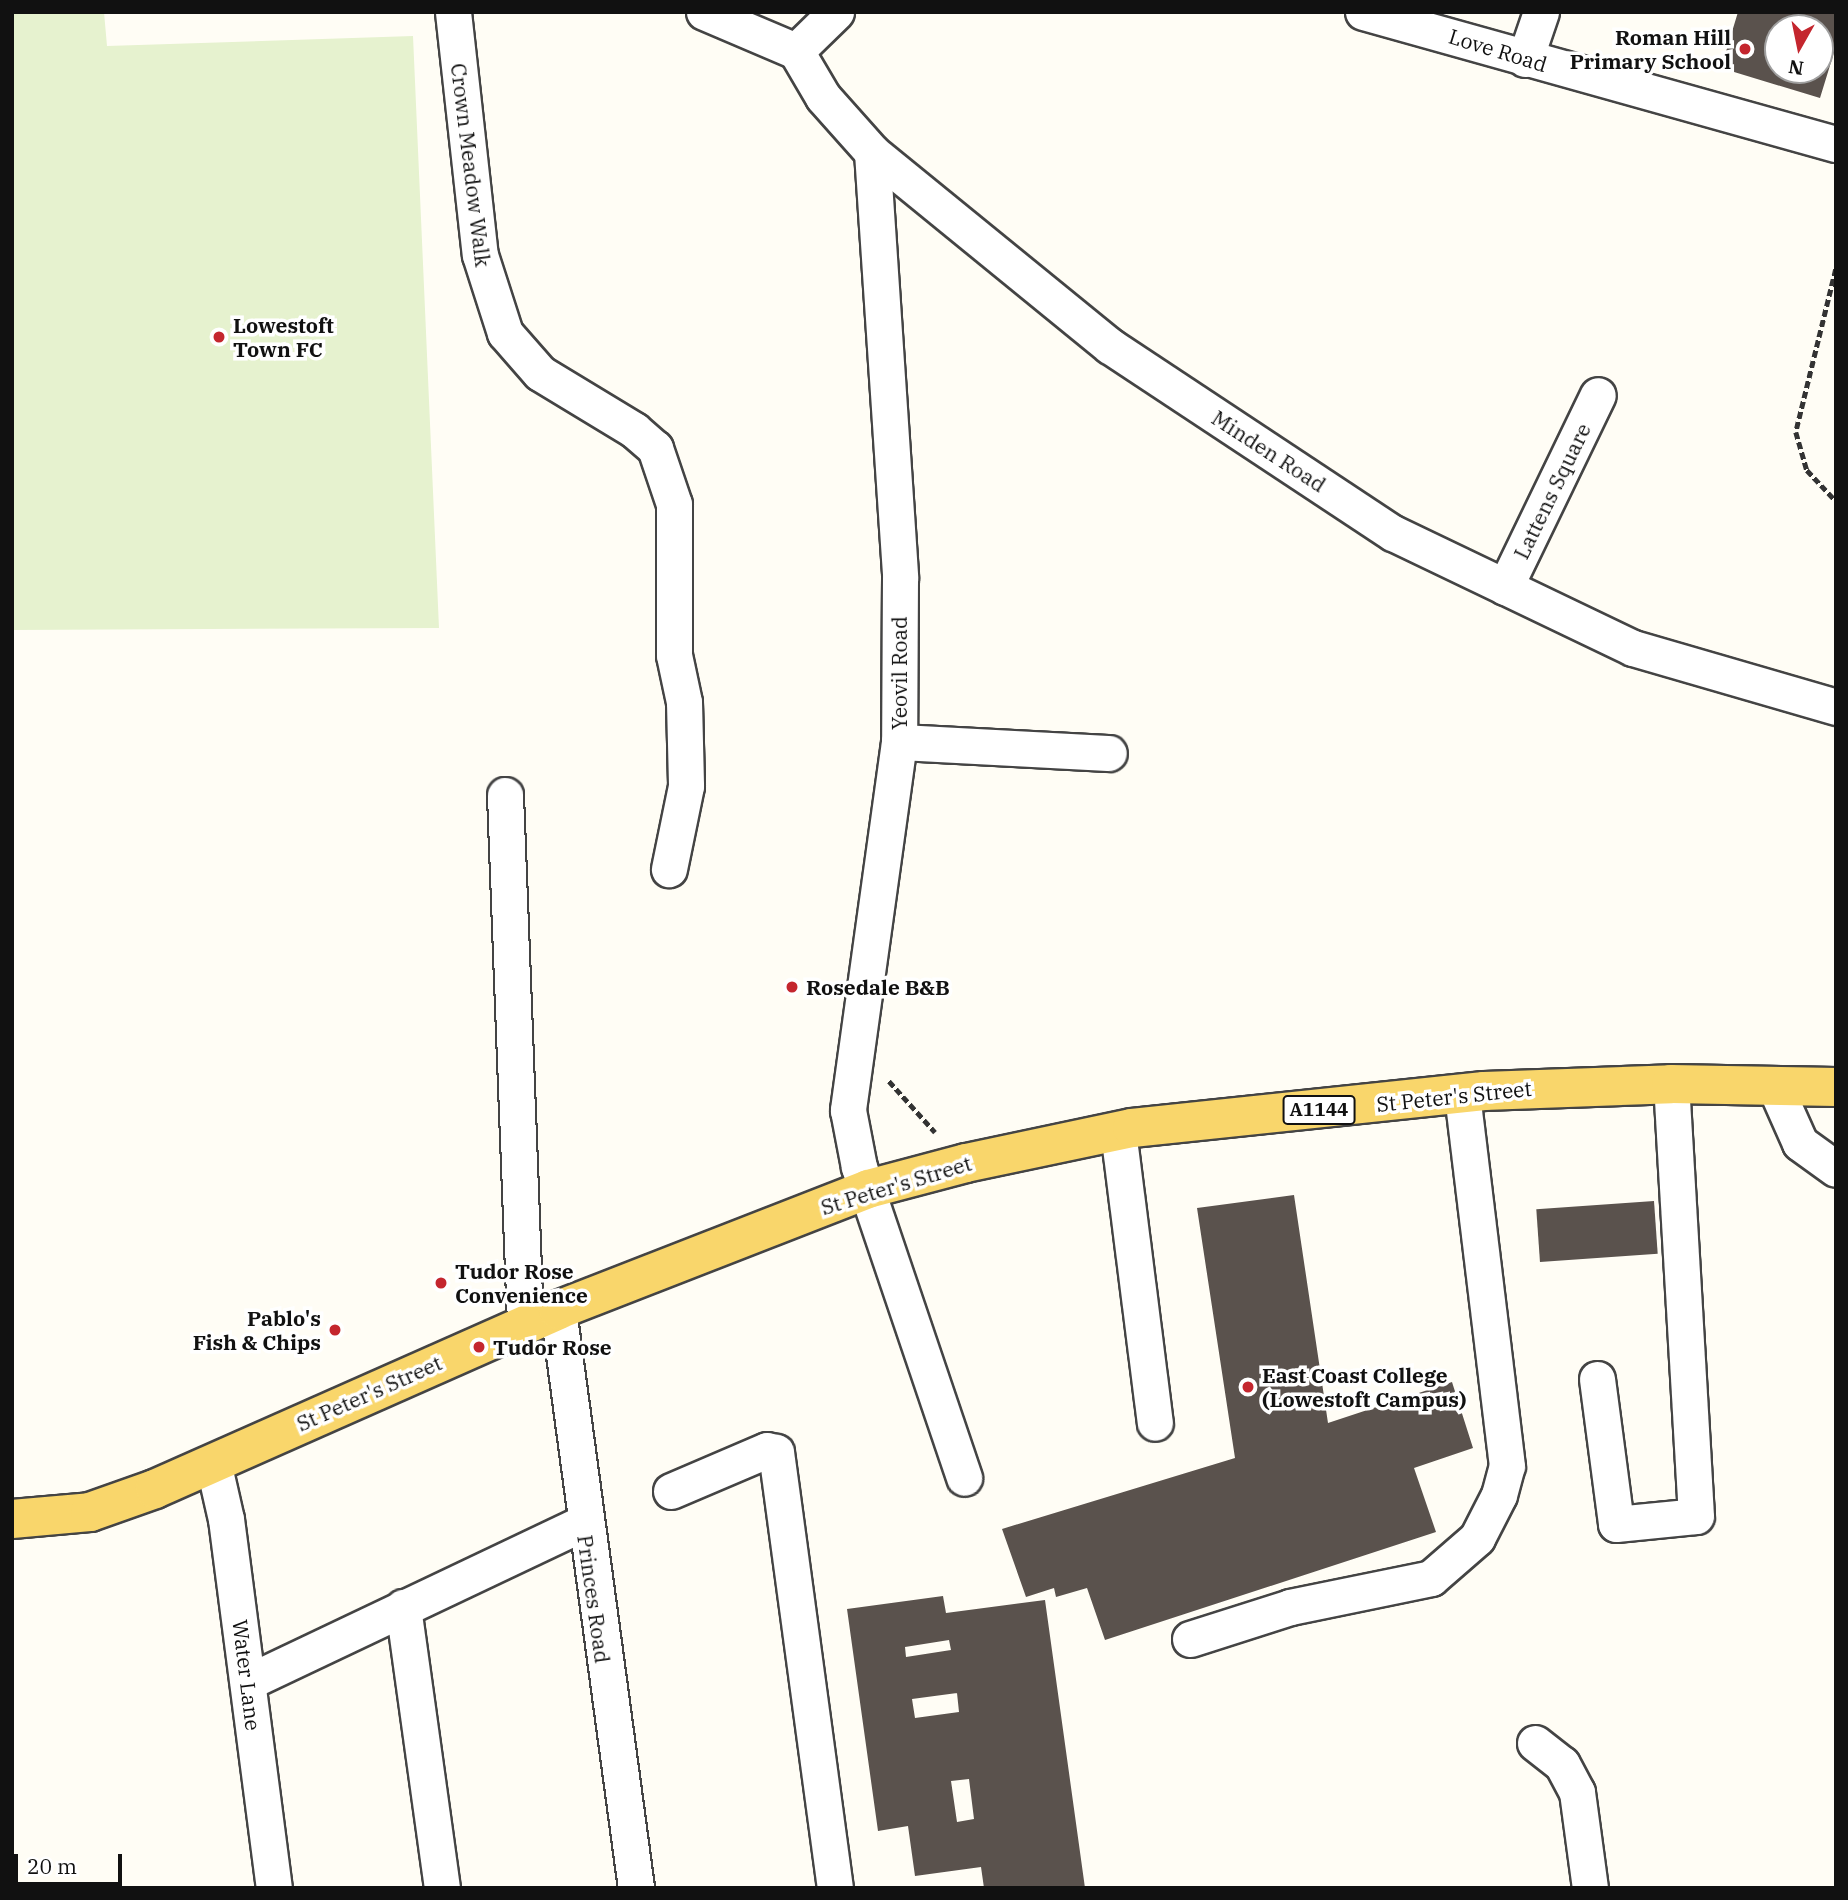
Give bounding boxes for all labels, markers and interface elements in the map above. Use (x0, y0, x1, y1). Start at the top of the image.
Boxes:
north arrow (1764, 14, 1834, 84)
street label: Love Road (1446, 23, 1550, 77)
place label: Roman Hill Primary School (1570, 24, 1731, 74)
marker: Roman Hill Primary School (1737, 41, 1753, 57)
text: N (1787, 55, 1805, 81)
street label: Crown Meadow Walk (446, 62, 496, 268)
place label: Lowestoft Town FC (233, 312, 334, 362)
marker: Lowestoft Town FC (211, 329, 227, 345)
street label: Minden Road (1207, 405, 1331, 497)
street label: Lattens Square (1508, 419, 1596, 563)
street label: Yeovil Road (886, 616, 912, 730)
place label: Rosedale B&B (806, 974, 950, 1000)
marker: Rosedale B&B (784, 979, 800, 995)
street label: St Peter's Street (1375, 1075, 1533, 1117)
road number: A1144 (1282, 1094, 1356, 1126)
street label: St Peter's Street (818, 1150, 974, 1220)
place label: Tudor Rose Convenience (455, 1258, 588, 1308)
marker: Tudor Rose Convenience (433, 1275, 449, 1291)
place label: Pablo's Fish & Chips (193, 1305, 321, 1355)
marker: Pablo's Fish & Chips (327, 1322, 343, 1338)
place label: Tudor Rose (493, 1334, 612, 1360)
marker: Tudor Rose (471, 1339, 487, 1355)
street label: St Peter's Street (293, 1350, 445, 1436)
place label: East Coast College (Lowestoft Campus) (1262, 1362, 1466, 1412)
marker: East Coast College (Lowestoft Campus) (1240, 1379, 1256, 1395)
street label: Princes Road (573, 1533, 615, 1665)
street label: Water Lane (228, 1618, 266, 1732)
scale bar (18, 1840, 126, 1884)
text: 20 m (27, 1852, 77, 1880)

